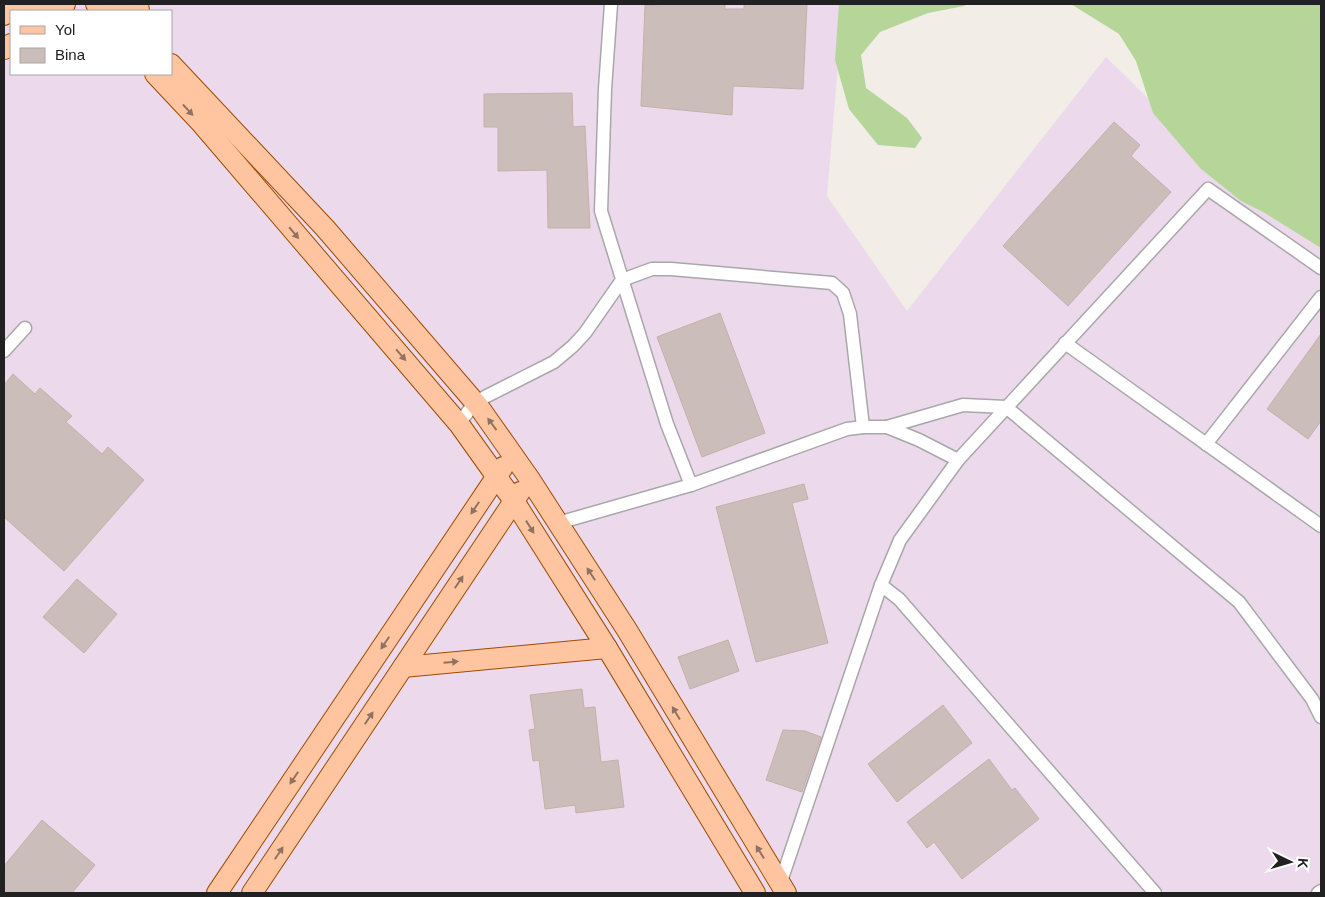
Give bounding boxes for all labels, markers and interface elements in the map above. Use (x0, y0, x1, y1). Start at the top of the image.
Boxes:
legend (10, 10, 172, 75)
text: Yol (55, 21, 75, 38)
text: Bina (55, 46, 86, 63)
one-way arrow (183, 103, 194, 116)
one-way arrow (289, 226, 300, 239)
one-way arrow (395, 349, 407, 361)
one-way arrow (487, 417, 497, 431)
one-way arrow (470, 501, 480, 515)
one-way arrow (526, 520, 535, 533)
one-way arrow (586, 568, 596, 581)
one-way arrow (454, 576, 464, 589)
one-way arrow (380, 636, 390, 650)
one-way arrow (444, 658, 460, 666)
one-way arrow (672, 706, 681, 719)
one-way arrow (364, 711, 374, 724)
one-way arrow (290, 771, 299, 785)
north arrow (1265, 837, 1315, 887)
one-way arrow (755, 845, 765, 858)
one-way arrow (274, 846, 284, 859)
text: K (1295, 857, 1311, 869)

